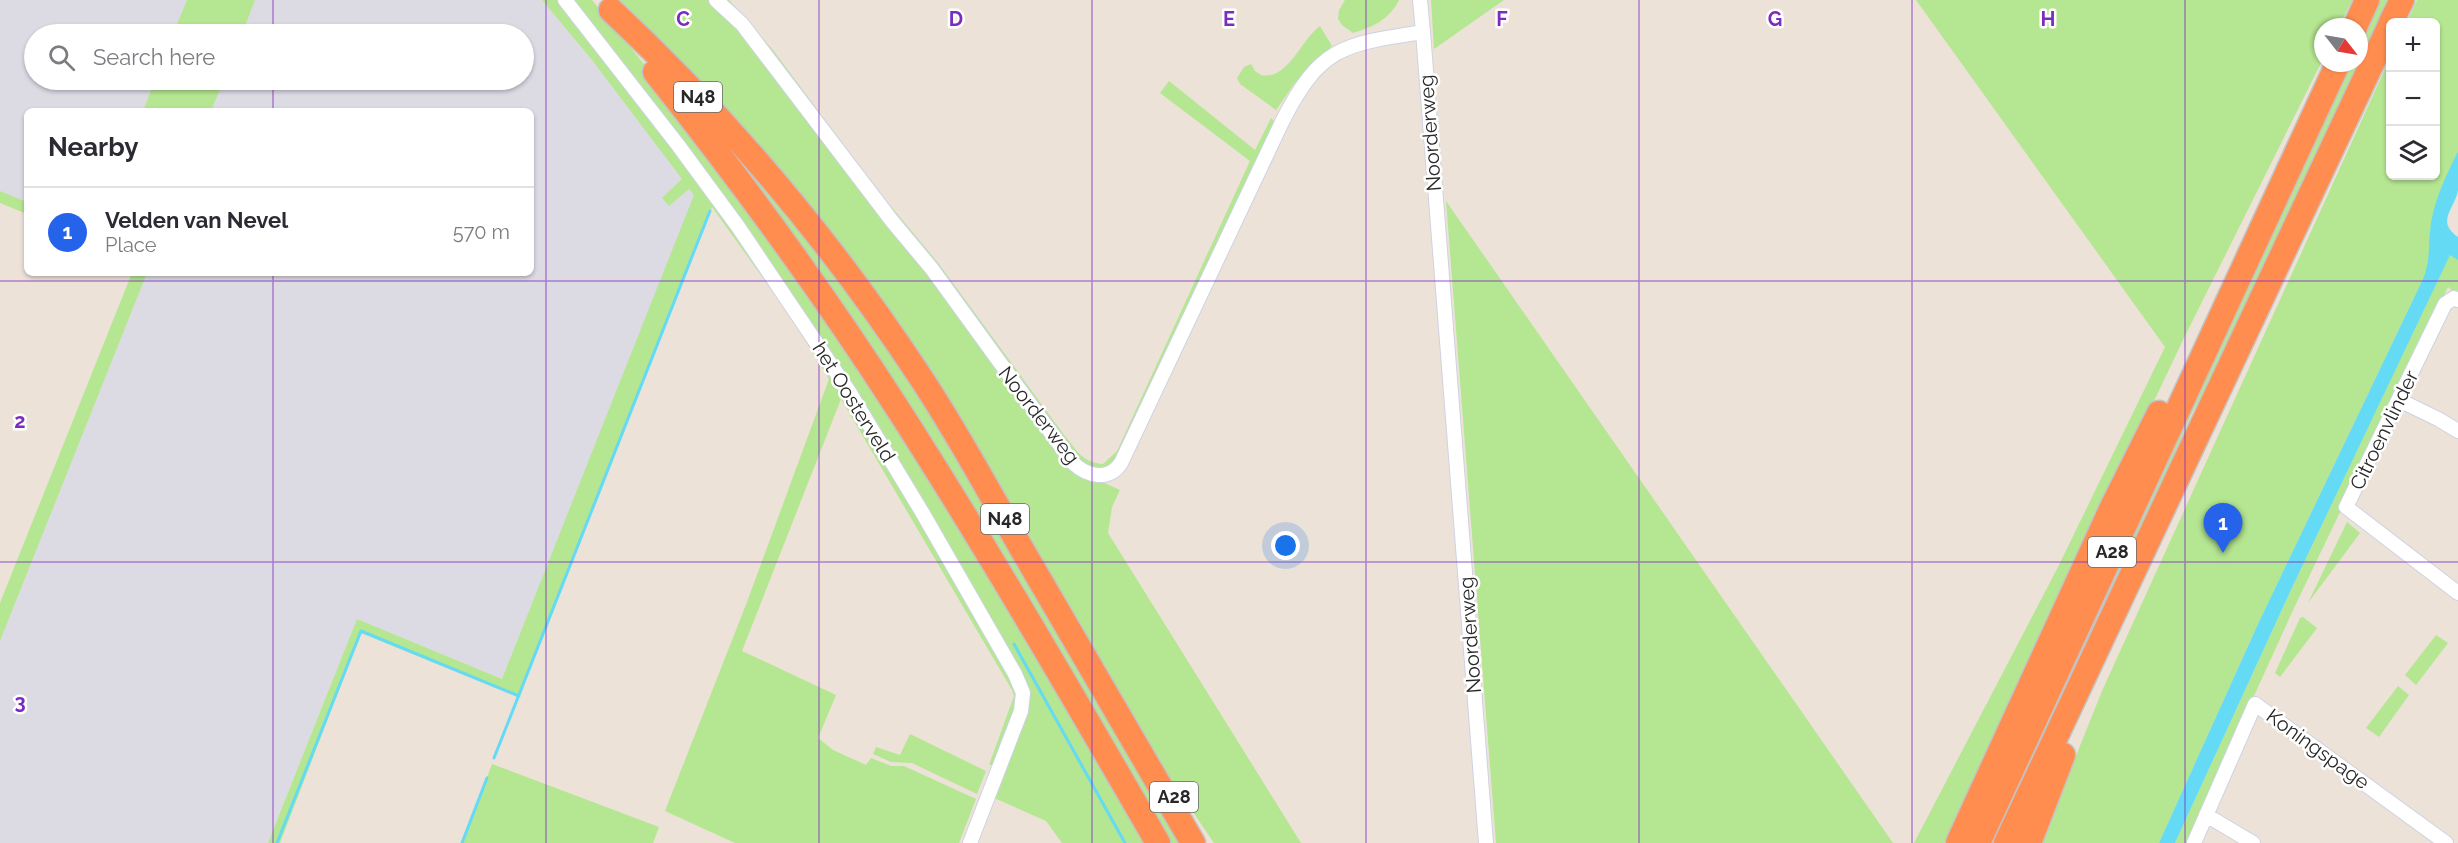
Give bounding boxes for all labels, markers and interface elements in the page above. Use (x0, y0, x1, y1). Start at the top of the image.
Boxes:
text: C (676, 7, 690, 31)
text: D (949, 7, 963, 31)
text: E (1223, 7, 1235, 31)
text: F (1496, 7, 1508, 31)
text: G (1768, 7, 1782, 31)
text: H (2041, 7, 2055, 31)
north arrow (2314, 18, 2368, 72)
map controls (2386, 18, 2440, 180)
button: + (2386, 18, 2440, 72)
search box (24, 24, 534, 90)
icon: search (45, 41, 78, 74)
text: Search here (93, 44, 215, 70)
button: − (2386, 72, 2440, 126)
street label: Noorderweg (1414, 74, 1446, 192)
road number: N48 (674, 82, 722, 112)
button: layers (2386, 126, 2440, 180)
text: Nearby (48, 132, 138, 162)
text: Velden van Nevel (105, 207, 288, 233)
text: 1 (63, 220, 72, 244)
text: 570 m (453, 220, 510, 244)
text: Place (105, 233, 156, 257)
street label: het Oosterveld (808, 338, 900, 466)
street label: Noorderweg (994, 362, 1084, 468)
street label: Citroenvlinder (2345, 366, 2423, 494)
text: 2 (14, 409, 26, 433)
road number: N48 (981, 504, 1029, 534)
pin: 1 (2204, 504, 2242, 553)
your location (1271, 531, 1300, 560)
road number: A28 (2088, 537, 2136, 567)
street label: Noorderweg (1454, 576, 1486, 694)
text: 3 (14, 690, 26, 714)
street label: Koningspage (2262, 704, 2374, 794)
road number: A28 (1150, 782, 1198, 812)

